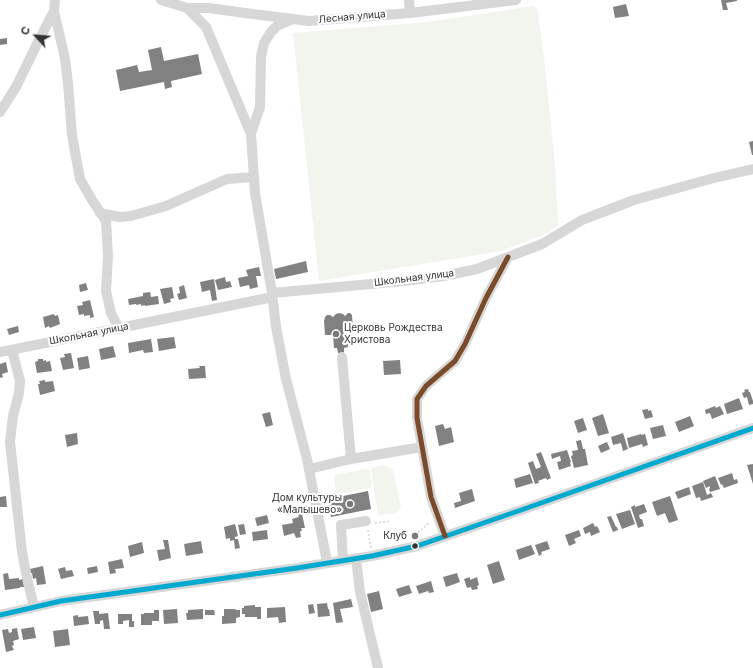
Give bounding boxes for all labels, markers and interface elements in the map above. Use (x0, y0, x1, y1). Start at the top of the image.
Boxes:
street label: Лесная улица (318, 8, 386, 26)
north arrow (16, 16, 56, 56)
text: С (17, 24, 33, 37)
street label: Школьная улица (373, 267, 455, 289)
street label: Школьная улица (48, 320, 130, 348)
place label: Церковь Рождества Христова (344, 322, 443, 346)
marker: Церковь Рождества Христова (331, 329, 341, 339)
place label: Дом культуры «Малышево» (272, 492, 342, 516)
marker: Дом культуры «Малышево» (345, 499, 355, 509)
place label: Клуб (383, 530, 407, 542)
marker: Клуб (410, 531, 420, 541)
unlabelled marker (410, 541, 420, 551)

